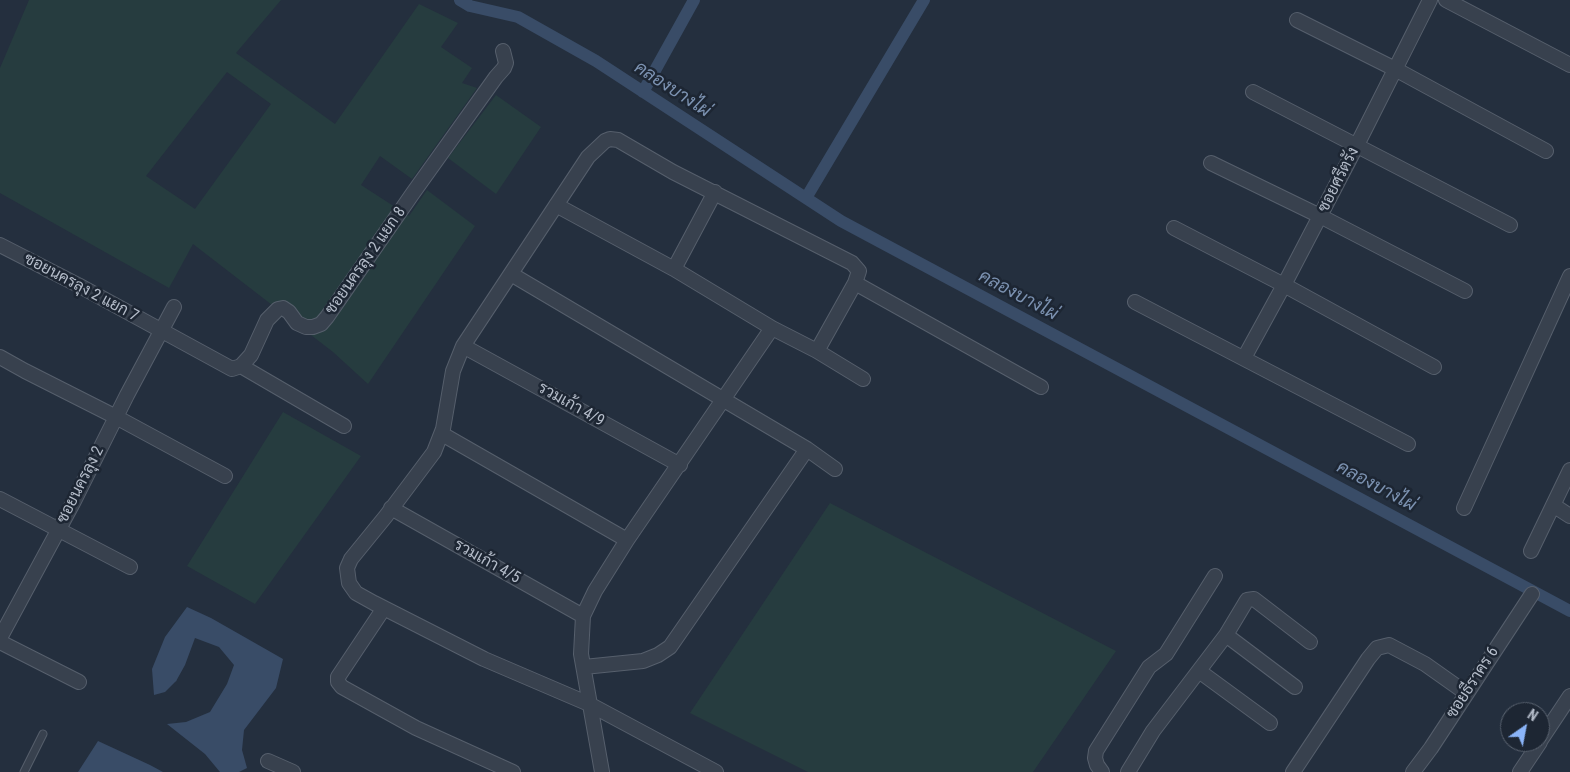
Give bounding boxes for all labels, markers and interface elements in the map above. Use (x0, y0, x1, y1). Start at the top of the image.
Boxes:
water label: คลองบางไผ่ (630, 57, 714, 123)
street label: ซอยศรีตรัง (1314, 144, 1364, 216)
street label: ซอยนครลุง 2 แยก 8 (322, 203, 410, 319)
street label: ซอยนครลุง 2 แยก 7 (20, 250, 142, 326)
water label: คลองบางไผ่ (975, 266, 1061, 326)
street label: รวมเก้า 4/9 (534, 379, 608, 431)
street label: ซอยนครลุง 2 (53, 443, 109, 527)
water label: คลองบางไผ่ (1333, 457, 1419, 517)
street label: รวมเก้า 4/5 (450, 536, 524, 588)
street label: ซอยธีราคร 6 (1443, 644, 1503, 722)
north arrow (1500, 702, 1550, 752)
text: N (1525, 706, 1541, 724)

